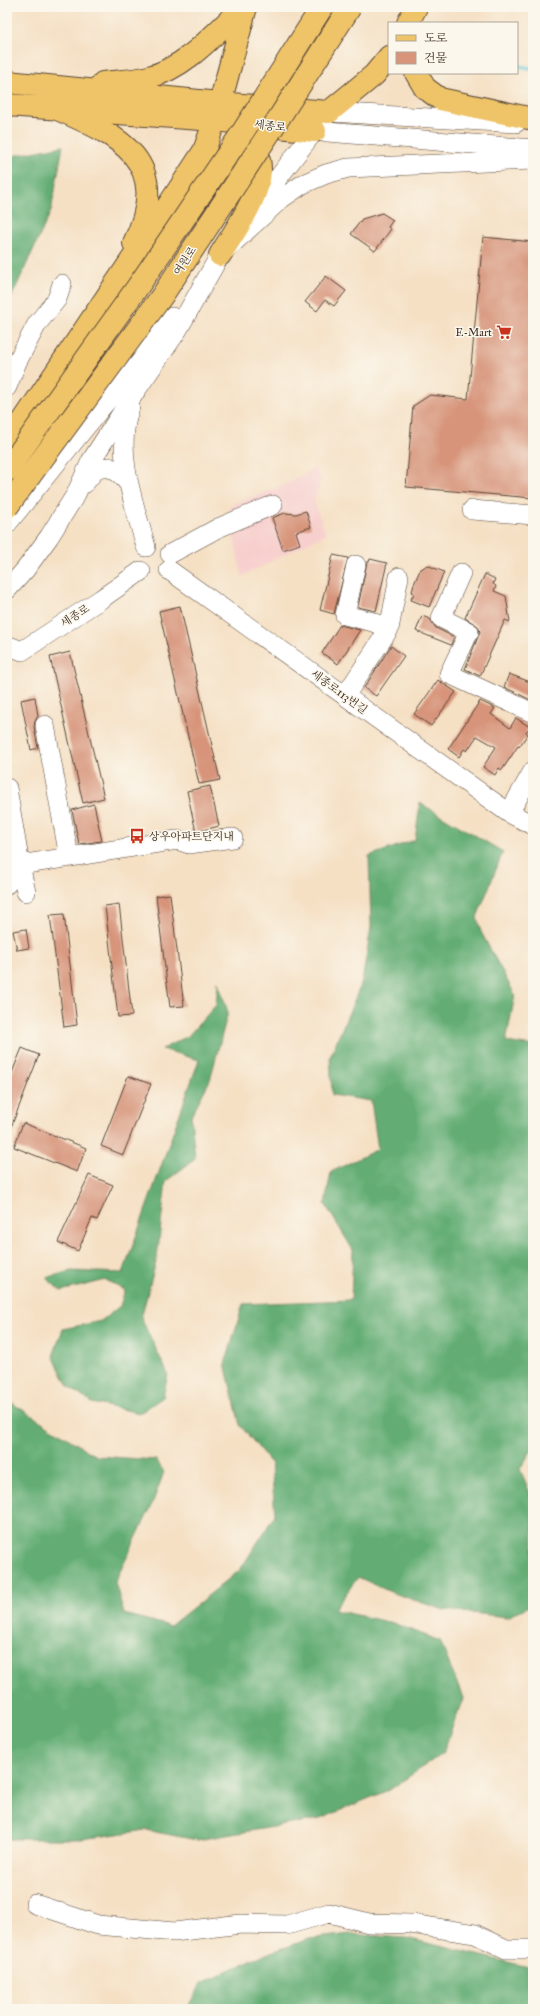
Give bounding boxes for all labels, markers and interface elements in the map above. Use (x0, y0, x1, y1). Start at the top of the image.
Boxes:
legend (388, 22, 518, 74)
text: 도로 (424, 31, 448, 45)
text: 건물 (424, 51, 448, 65)
street label: 세종로 (253, 118, 287, 134)
street label: 여원로 (171, 244, 199, 278)
supermarket icon: E-Mart (495, 323, 513, 341)
place label: E-Mart (456, 326, 492, 339)
street label: 세종로 (58, 602, 92, 630)
street label: 세종로113번길 (308, 667, 370, 717)
bus stop icon: 상우아파트단지내 (128, 827, 146, 845)
place label: 상우아파트단지내 (149, 830, 234, 843)

